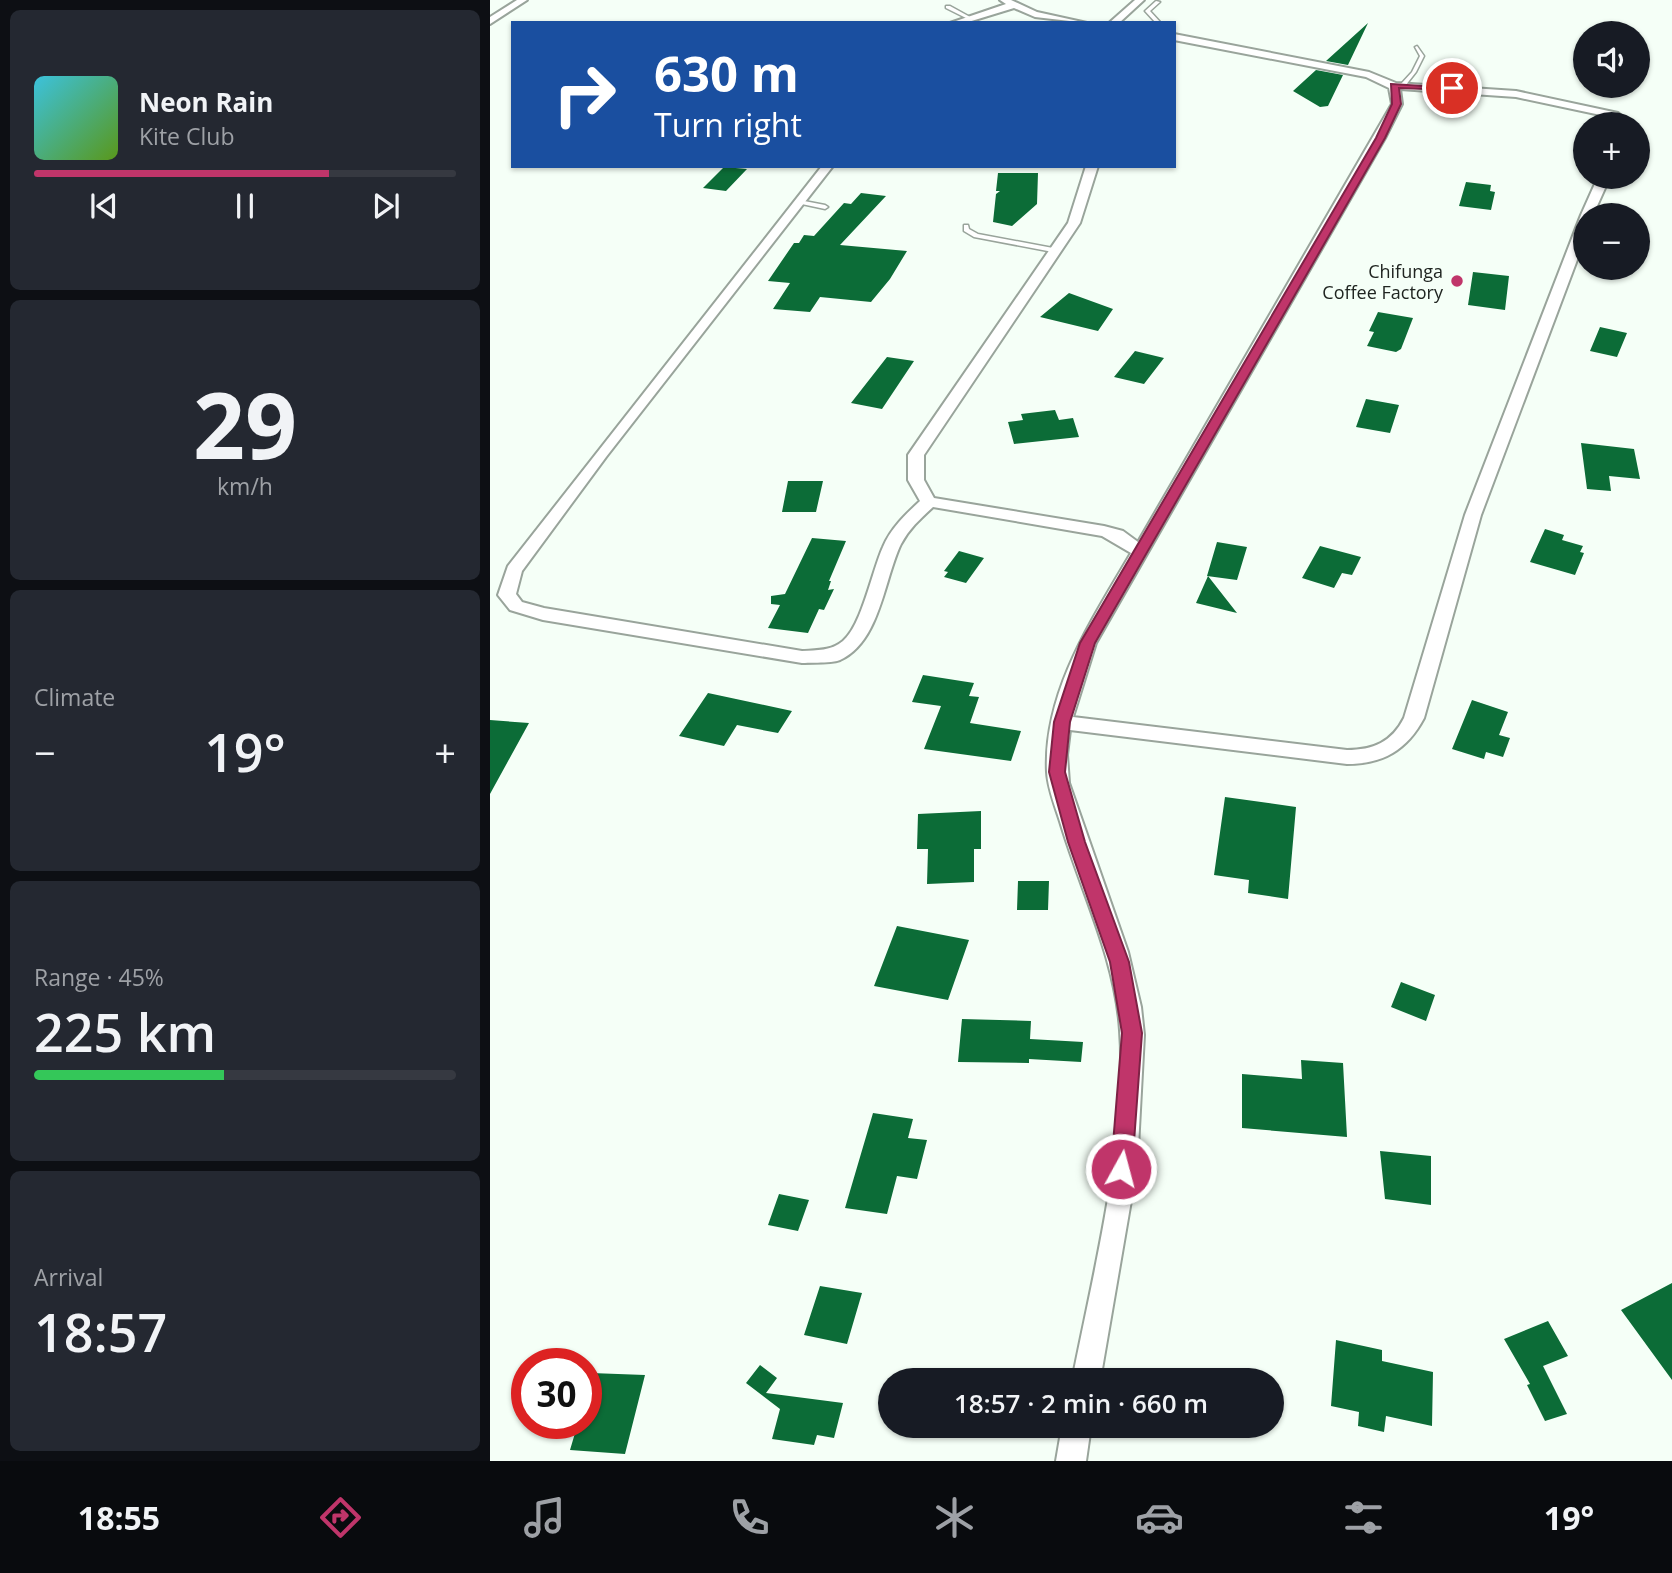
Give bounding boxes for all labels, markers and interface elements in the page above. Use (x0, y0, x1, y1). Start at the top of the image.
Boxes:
map controls (1573, 21, 1650, 280)
button: sound (1573, 21, 1650, 98)
text: 630 m (654, 40, 799, 106)
icon: right (539, 49, 630, 140)
pin (1422, 58, 1482, 118)
icon: arrive (1433, 69, 1471, 107)
text: Neon Rain (139, 84, 273, 120)
text: Turn right (654, 103, 802, 146)
button: + (1573, 112, 1650, 189)
text: Kite Club (139, 120, 234, 152)
icon: previous (85, 187, 123, 225)
icon: pause (226, 187, 264, 225)
icon: next (367, 187, 405, 225)
button: − (1573, 203, 1650, 280)
place label: Chifunga Coffee Factory (1322, 259, 1444, 304)
marker: Chifunga Coffee Factory (1449, 273, 1465, 289)
text: 29 (193, 362, 297, 486)
text: km/h (217, 470, 273, 502)
text: Climate (34, 681, 115, 713)
text: 19° (204, 716, 286, 787)
text: − (34, 726, 56, 778)
text: + (434, 726, 456, 778)
text: Range · 45% (34, 961, 164, 993)
text: 225 km (34, 996, 216, 1067)
position arrow (1084, 1132, 1158, 1206)
text: Arrival (34, 1261, 103, 1293)
text: 18:57 (34, 1296, 167, 1367)
speed limit sign: 30 (511, 1348, 602, 1439)
text: 18:57 · 2 min · 660 m (954, 1385, 1208, 1421)
icon: directions (316, 1493, 365, 1542)
icon: music (520, 1493, 569, 1542)
icon: phone (725, 1493, 774, 1542)
icon: climate (930, 1493, 979, 1542)
icon: car (1135, 1493, 1184, 1542)
icon: filters (1339, 1493, 1388, 1542)
text: 18:55 (78, 1496, 160, 1539)
text: 19° (1544, 1496, 1594, 1539)

